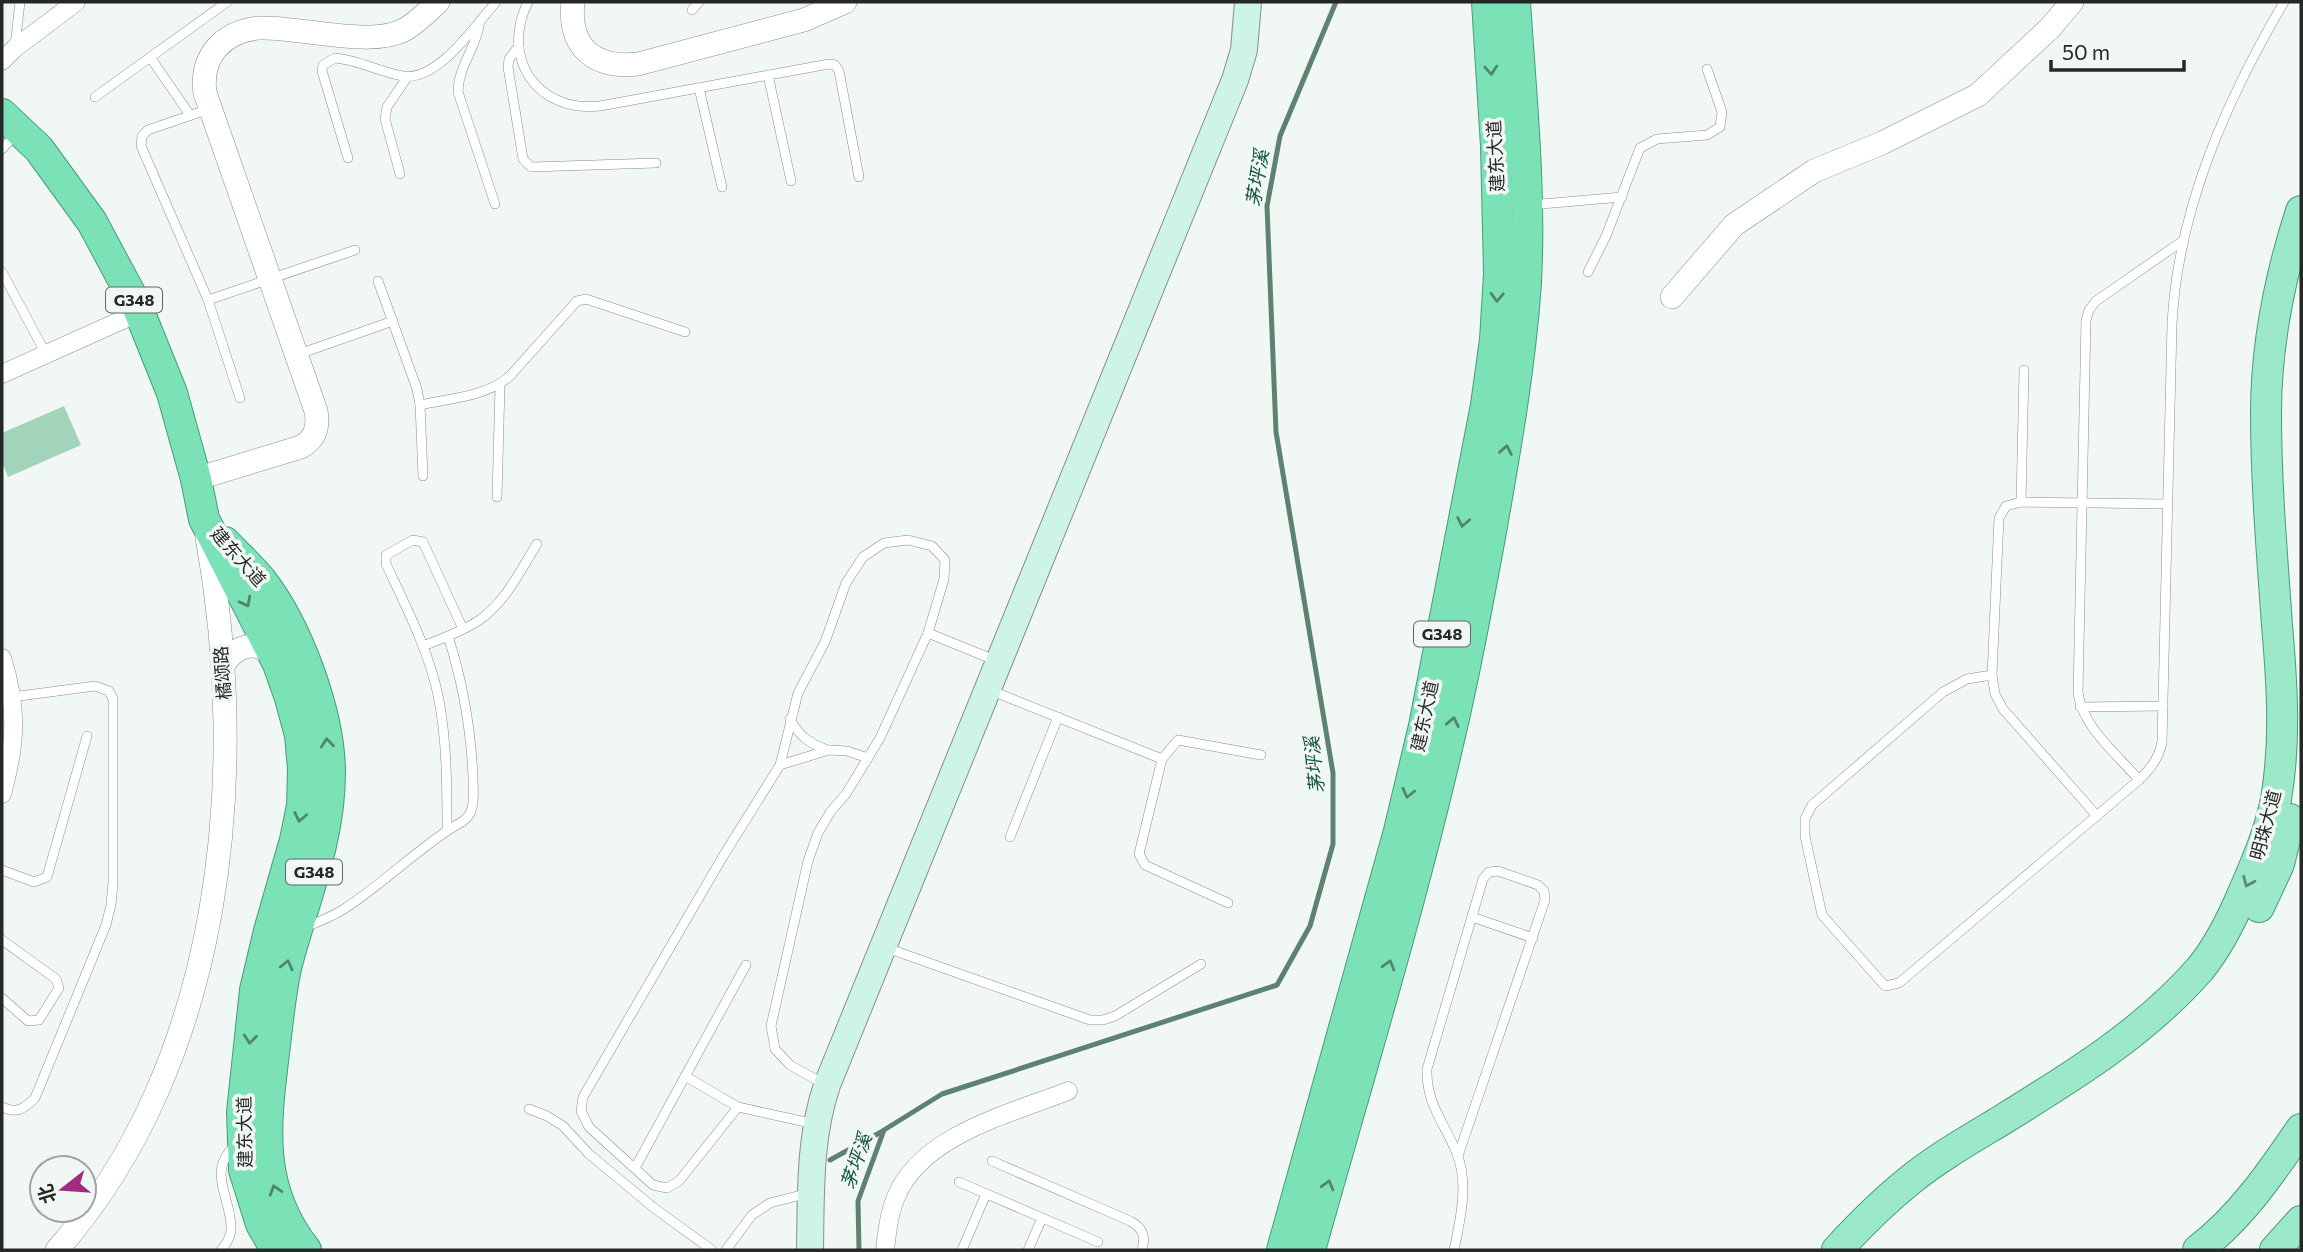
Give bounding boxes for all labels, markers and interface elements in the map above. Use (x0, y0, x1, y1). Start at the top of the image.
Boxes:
scale bar (2051, 28, 2184, 72)
text: 50 m (2062, 39, 2110, 64)
one-way arrow (1483, 65, 1498, 76)
street label: 建东大道 (1482, 120, 1508, 193)
water label: 茅坪溪 (1241, 146, 1273, 208)
road number: G348 (106, 288, 162, 312)
one-way arrow (1490, 292, 1505, 303)
one-way arrow (1497, 444, 1512, 456)
one-way arrow (1457, 516, 1472, 528)
street label: 建东大道 (206, 522, 271, 590)
one-way arrow (237, 594, 251, 607)
road number: G348 (1414, 622, 1470, 646)
street label: 橘颂路 (209, 645, 235, 701)
street label: 建东大道 (1406, 678, 1442, 753)
one-way arrow (1445, 716, 1459, 728)
water label: 茅坪溪 (1299, 734, 1328, 795)
one-way arrow (320, 738, 335, 749)
one-way arrow (1402, 787, 1416, 799)
street label: 明珠大道 (2245, 787, 2285, 862)
one-way arrow (293, 811, 308, 823)
road number: G348 (286, 860, 342, 884)
one-way arrow (2242, 875, 2256, 887)
one-way arrow (279, 959, 293, 971)
one-way arrow (1381, 960, 1395, 972)
one-way arrow (242, 1033, 257, 1045)
street label: 建东大道 (232, 1096, 256, 1168)
water label: 茅坪溪 (835, 1128, 876, 1192)
north arrow (28, 1154, 98, 1224)
one-way arrow (1320, 1179, 1334, 1191)
text: 北 (32, 1182, 60, 1207)
one-way arrow (268, 1184, 283, 1196)

